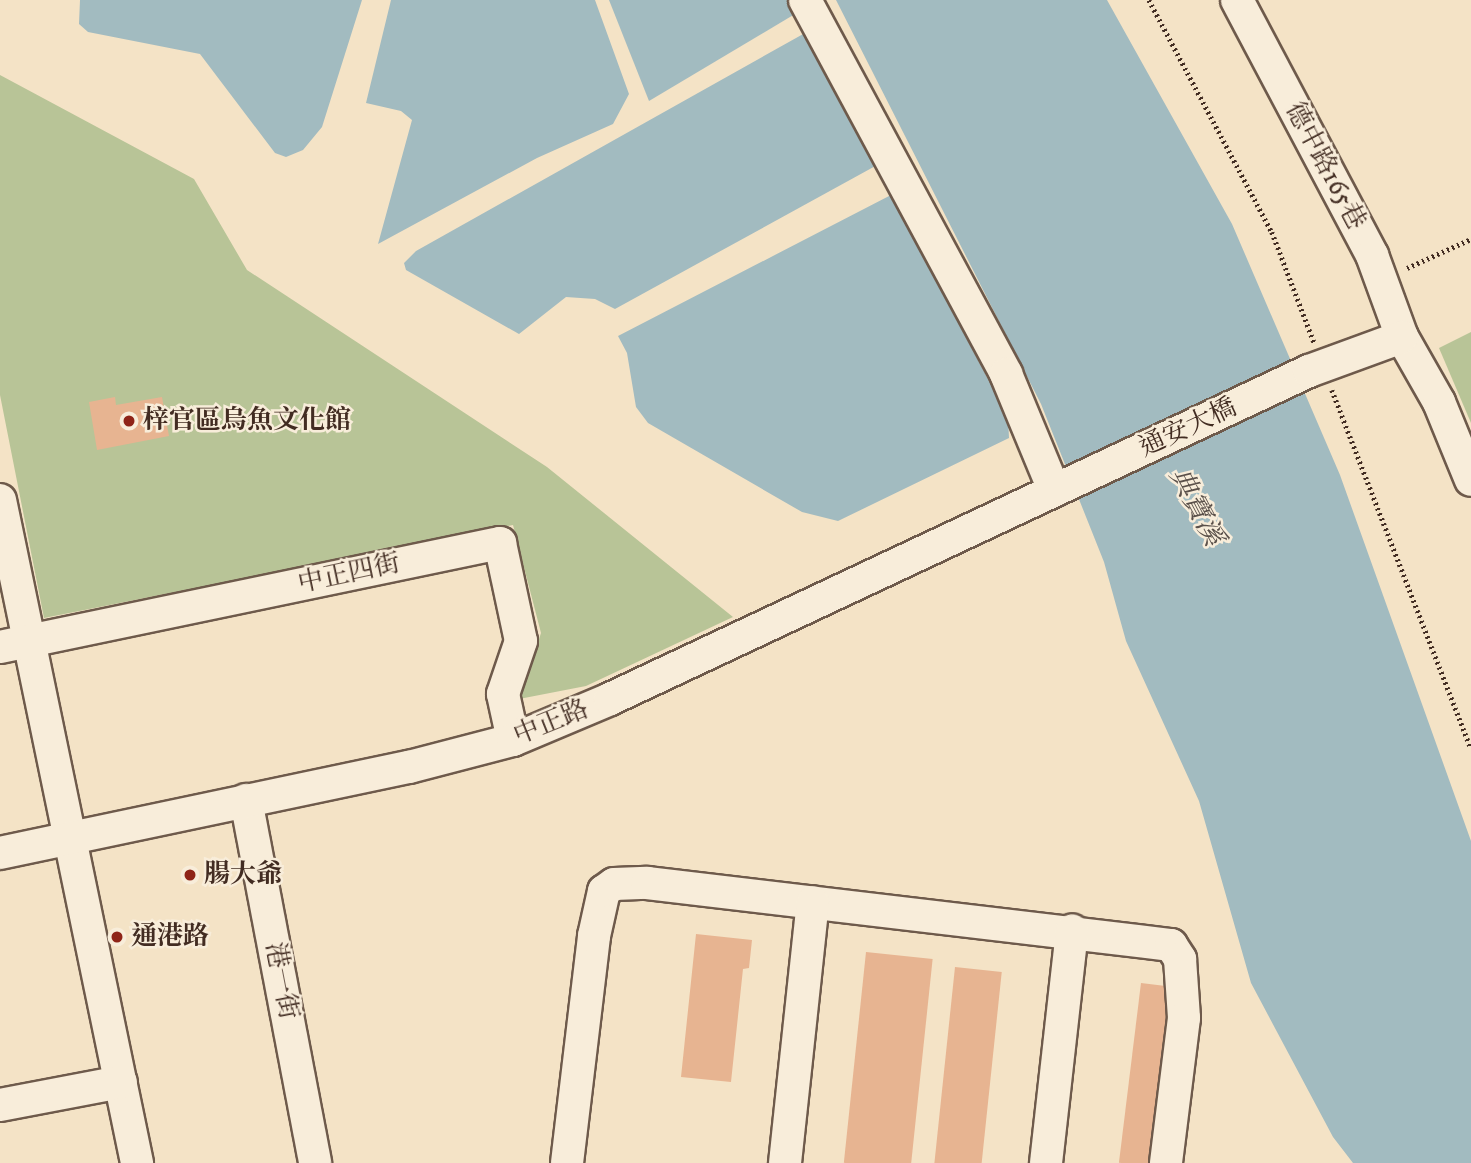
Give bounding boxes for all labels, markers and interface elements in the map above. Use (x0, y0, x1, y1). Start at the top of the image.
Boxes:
street label: 德中路165巷 (1278, 97, 1372, 235)
street label: 通安大橋 (1134, 392, 1242, 464)
place label: 梓官區烏魚文化館 (143, 405, 351, 437)
marker: 梓官區烏魚文化館 (121, 413, 137, 429)
water label: 典寶溪 (1161, 462, 1231, 552)
street label: 中正四街 (295, 548, 403, 600)
street label: 中正路 (509, 694, 593, 752)
place label: 腸大爺 (204, 859, 282, 891)
marker: 腸大爺 (182, 867, 198, 883)
place label: 通港路 (131, 921, 209, 953)
marker: 通港路 (109, 929, 125, 945)
street label: 港一街 (258, 940, 304, 1022)

